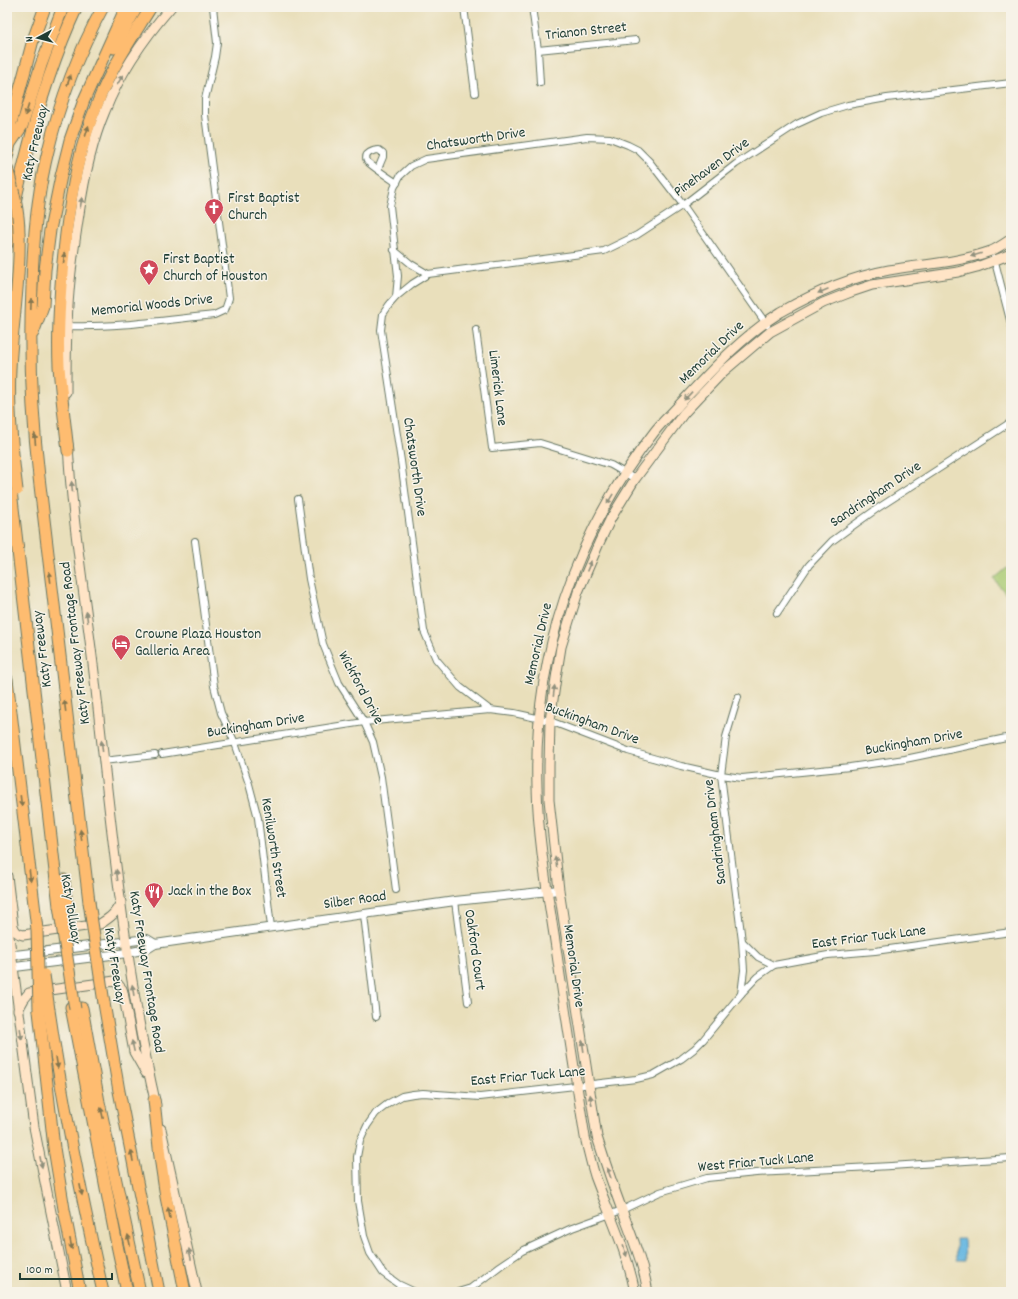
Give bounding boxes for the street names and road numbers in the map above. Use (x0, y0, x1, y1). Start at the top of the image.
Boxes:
street label: Trianon Street (544, 17, 628, 47)
street label: Katy Freeway (17, 102, 56, 183)
street label: Chatsworth Drive (425, 122, 527, 158)
street label: Pinehaven Drive (669, 133, 755, 203)
street label: Memorial Woods Drive (90, 289, 214, 323)
street label: Memorial Drive (674, 316, 750, 390)
street label: Limerick Lane (481, 349, 513, 428)
street label: Chatsworth Drive (396, 416, 432, 518)
street label: Sandringham Drive (826, 456, 926, 534)
street label: Katy Freeway Frontage Road (55, 560, 97, 726)
street label: Memorial Drive (519, 600, 559, 687)
street label: Katy Freeway (27, 608, 59, 689)
street label: Wickford Drive (331, 647, 389, 729)
street label: Buckingham Drive (542, 697, 642, 751)
street label: Buckingham Drive (206, 707, 307, 745)
street label: Buckingham Drive (864, 724, 965, 762)
street label: Sandringham Drive (699, 778, 733, 886)
street label: Kenilworth Street (254, 796, 292, 900)
street label: Katy Tollway (54, 873, 87, 946)
street label: Silber Road (322, 886, 388, 916)
street label: Katy Freeway Frontage Road (122, 889, 170, 1055)
street label: Oakford Court (457, 908, 491, 992)
street label: East Friar Tuck Lane (811, 920, 928, 956)
street label: Memorial Drive (556, 923, 590, 1009)
street label: Katy Freeway (97, 926, 131, 1007)
street label: East Friar Tuck Lane (470, 1061, 587, 1093)
street label: West Friar Tuck Lane (697, 1147, 815, 1179)

